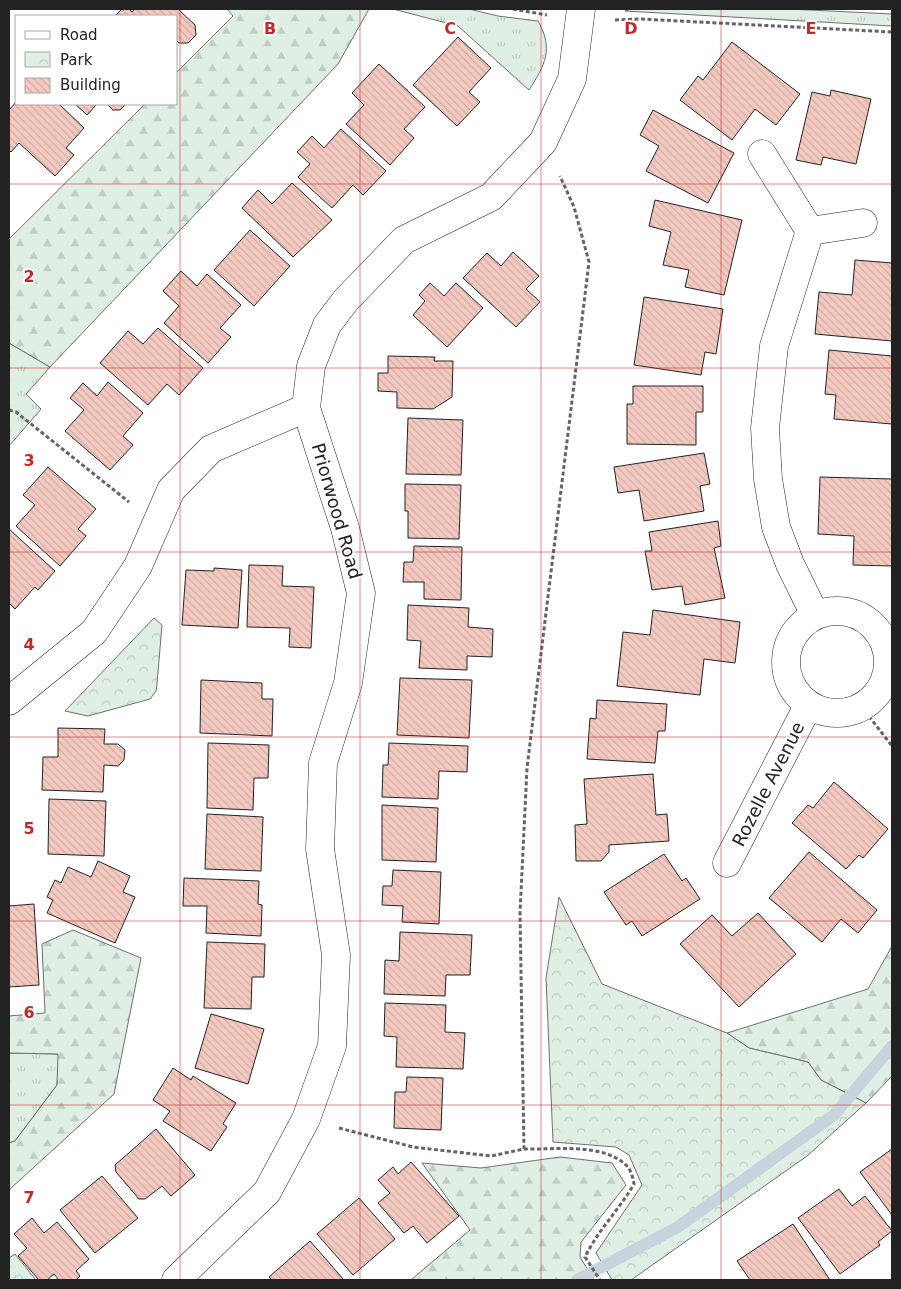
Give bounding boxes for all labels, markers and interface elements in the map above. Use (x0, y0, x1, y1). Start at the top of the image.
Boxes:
legend (15, 15, 178, 105)
text: B (264, 19, 276, 38)
text: C (444, 19, 456, 38)
text: D (624, 19, 638, 38)
text: E (806, 19, 816, 38)
text: Road (60, 26, 98, 44)
text: Park (60, 51, 93, 69)
text: Building (60, 76, 121, 94)
text: 2 (23, 267, 35, 286)
street label: Priorwood Road (308, 441, 366, 581)
text: 3 (23, 451, 35, 470)
text: 4 (23, 635, 35, 654)
street label: Rozelle Avenue (728, 718, 808, 850)
text: 5 (23, 819, 35, 838)
text: 6 (23, 1003, 35, 1022)
text: 7 (23, 1188, 35, 1207)

